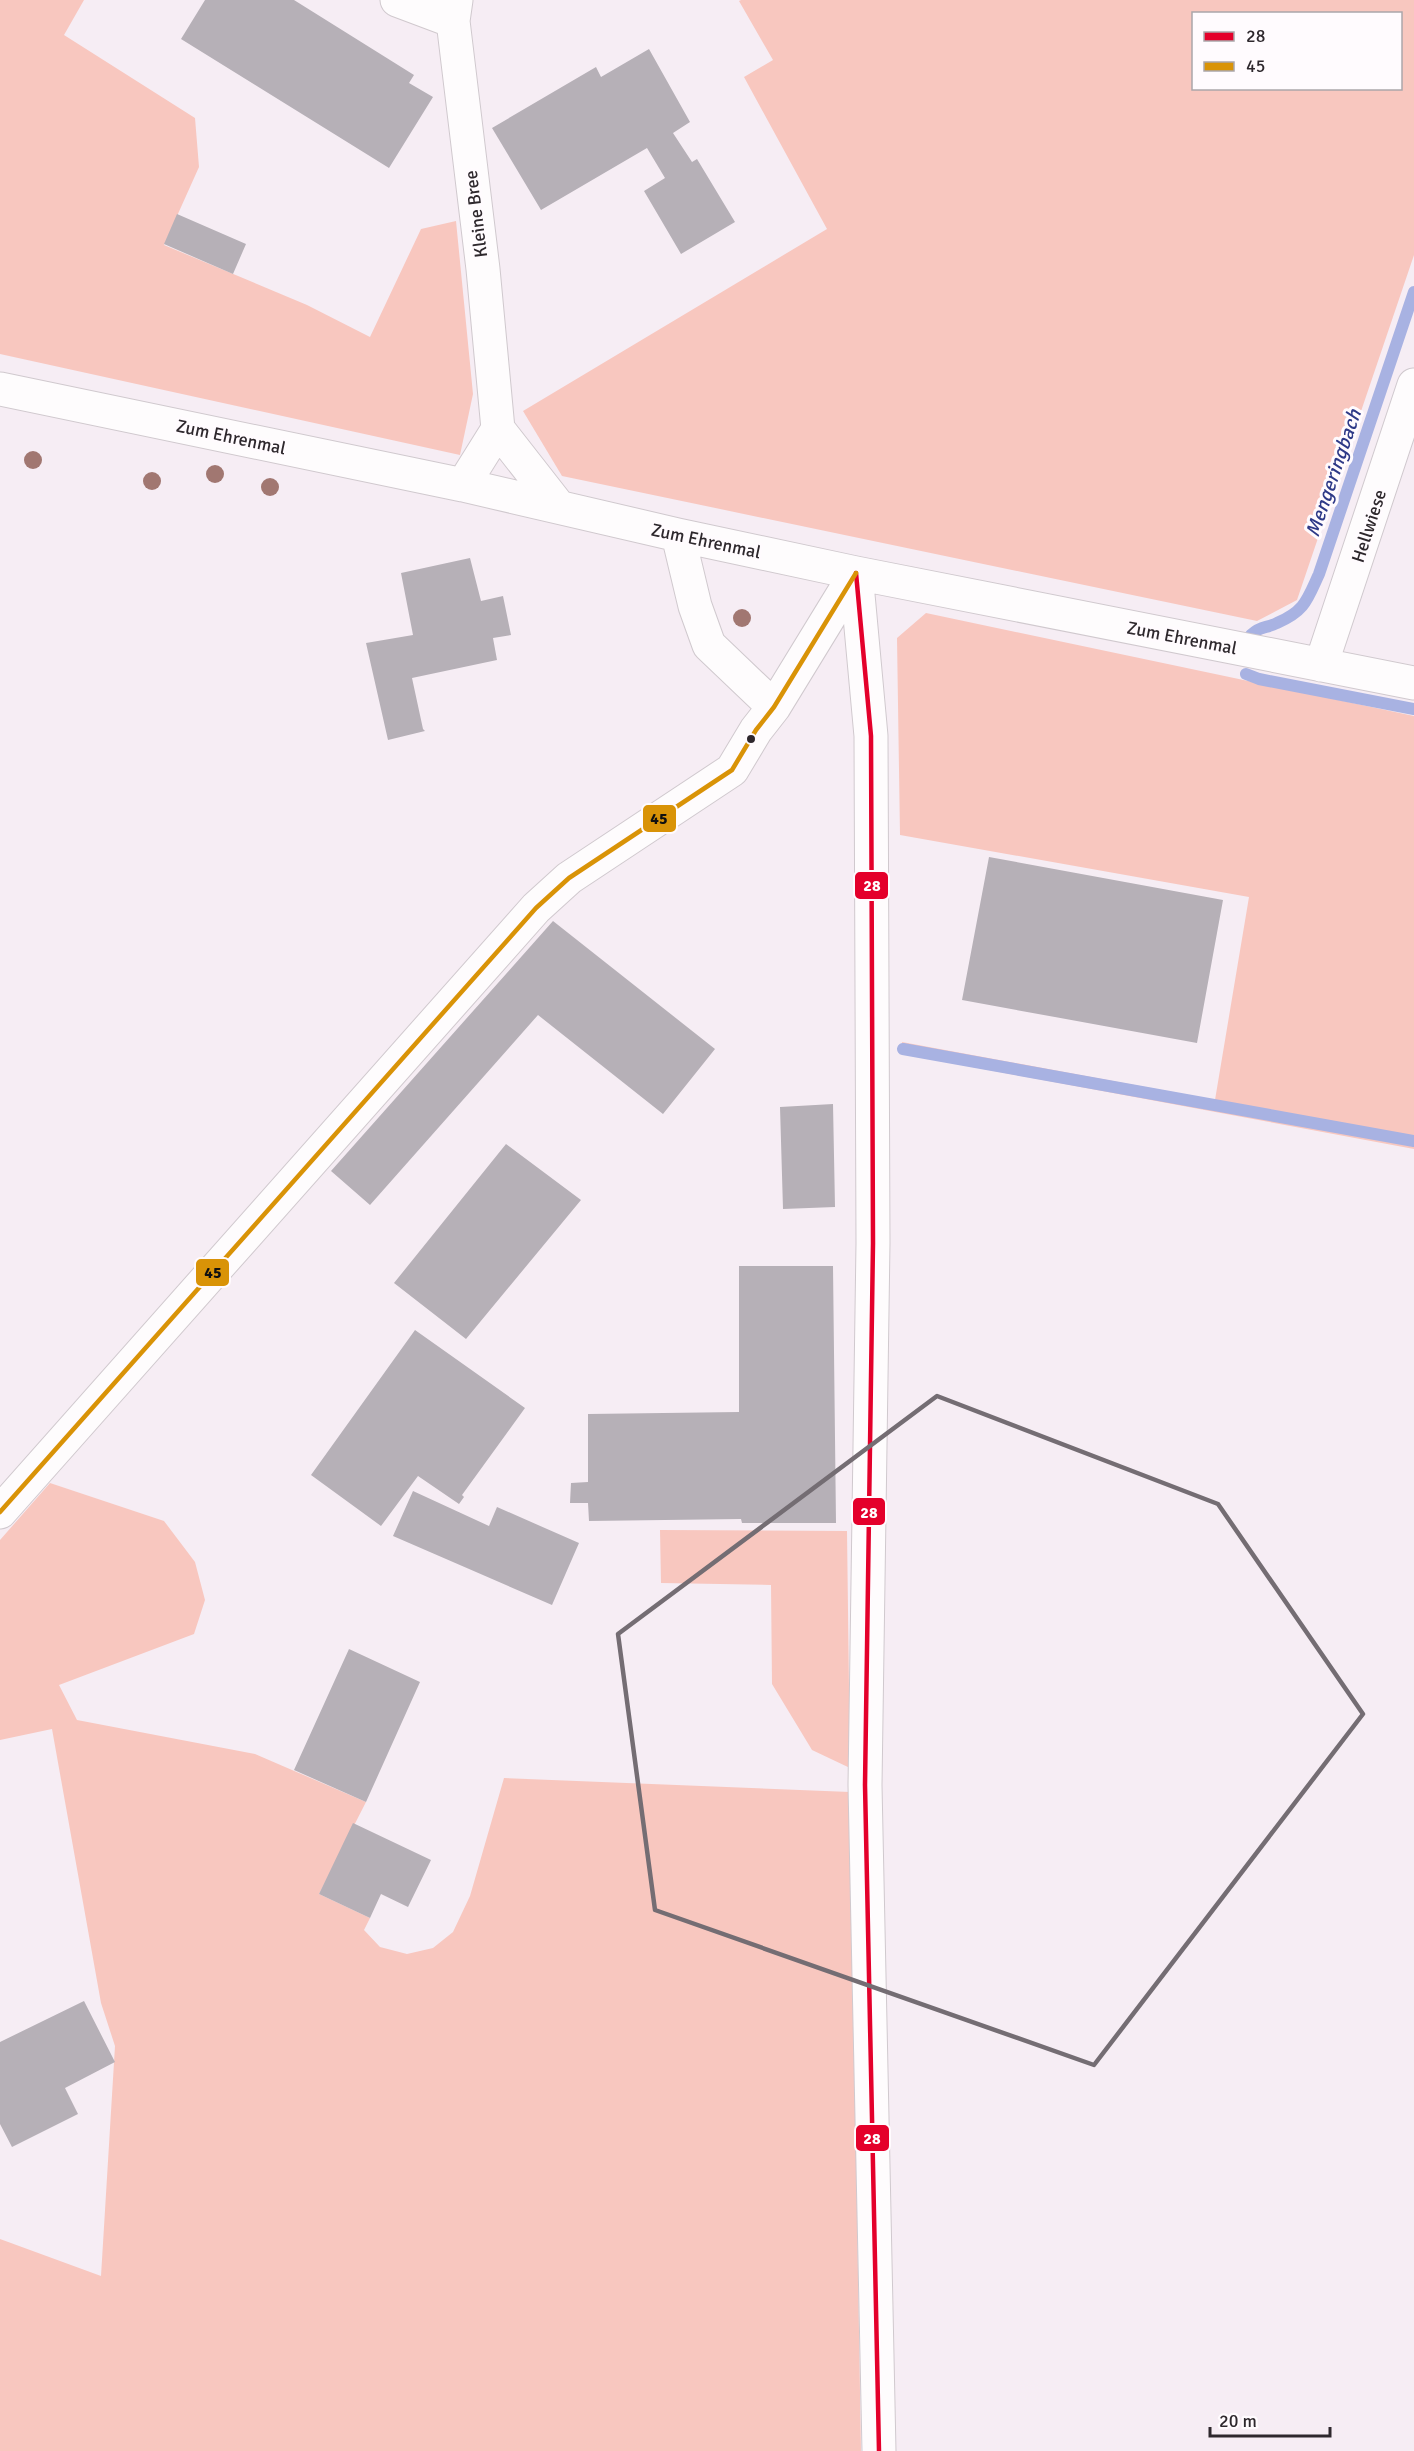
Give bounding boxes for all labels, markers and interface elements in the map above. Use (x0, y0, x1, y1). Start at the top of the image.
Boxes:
legend (1192, 12, 1402, 90)
text: 28 (1246, 25, 1265, 47)
text: 45 (1246, 55, 1265, 77)
street label: Kleine Bree (460, 169, 492, 259)
water label: Mengeringbach (1300, 405, 1367, 540)
street label: Zum Ehrenmal (174, 415, 288, 459)
street label: Hellwiese (1347, 487, 1391, 565)
street label: Zum Ehrenmal (649, 519, 763, 563)
street label: Zum Ehrenmal (1125, 617, 1239, 659)
unlabelled marker (745, 733, 757, 745)
line badge: 45 (642, 804, 677, 833)
text: 45 (650, 809, 668, 829)
line badge: 28 (854, 871, 889, 900)
text: 28 (863, 876, 881, 896)
line badge: 45 (195, 1258, 230, 1287)
text: 45 (204, 1263, 222, 1283)
line badge: 28 (852, 1497, 886, 1526)
text: 28 (860, 1503, 878, 1523)
line badge: 28 (855, 2124, 890, 2152)
text: 28 (863, 2129, 881, 2149)
scale bar (1210, 2400, 1330, 2438)
text: 20 m (1219, 2410, 1257, 2432)

